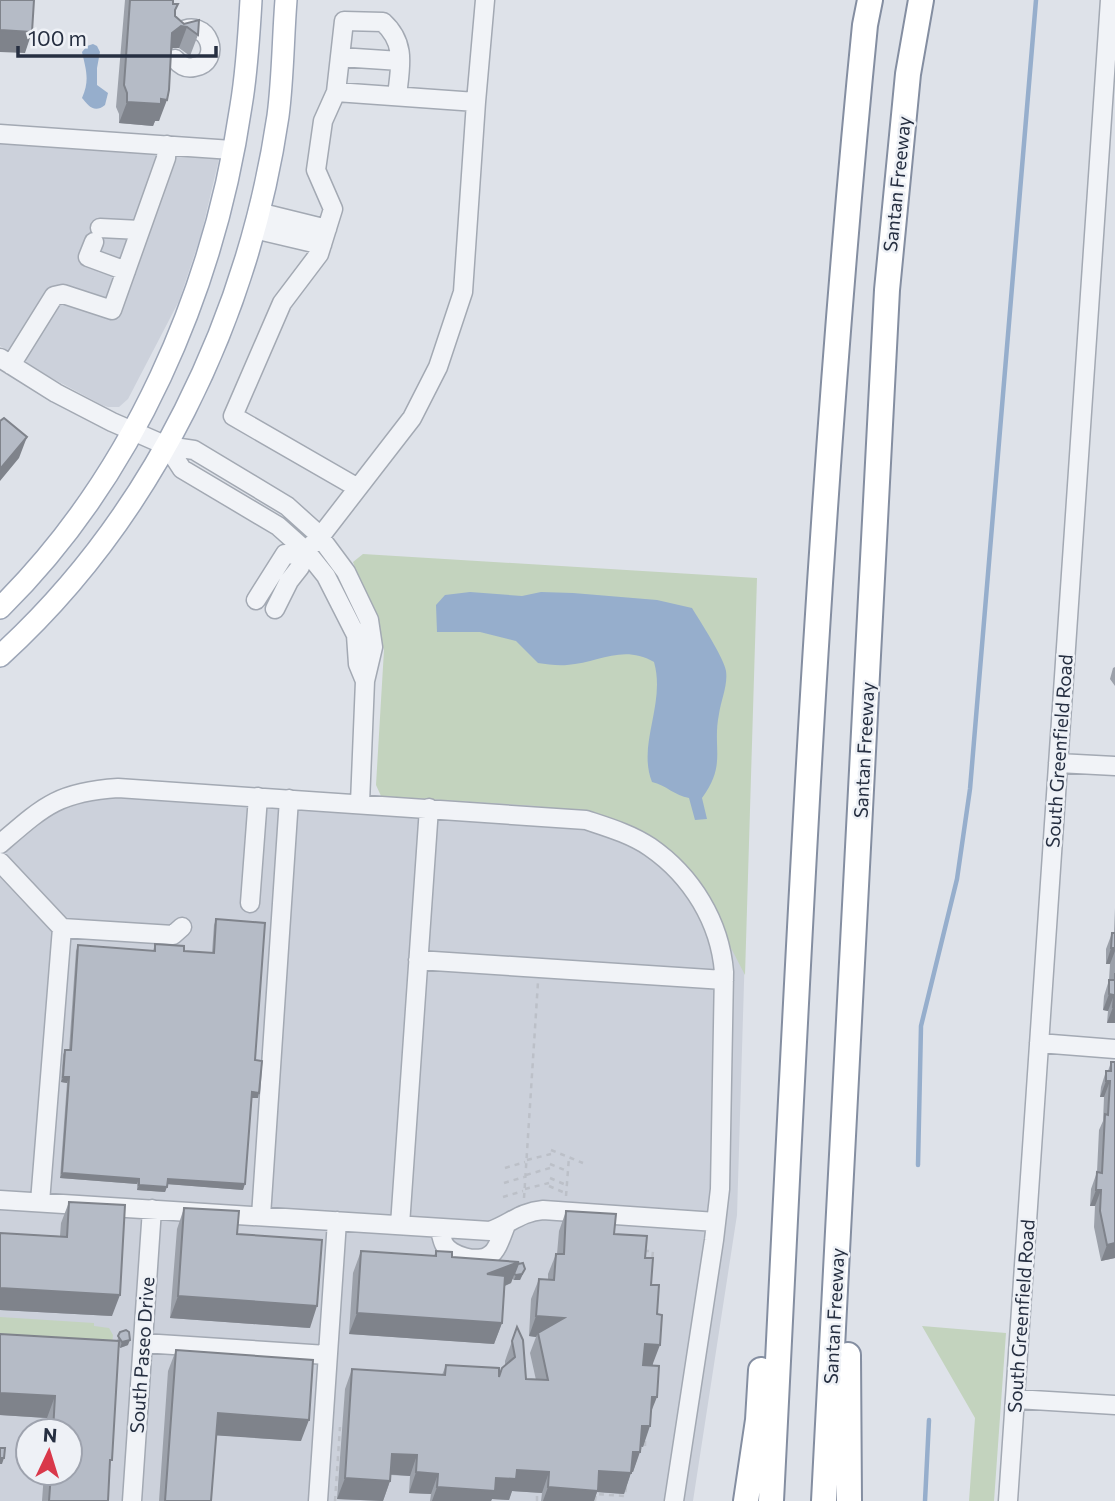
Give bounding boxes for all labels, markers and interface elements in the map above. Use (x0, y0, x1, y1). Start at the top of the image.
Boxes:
scale bar (18, 14, 215, 58)
text: 100 m (28, 25, 87, 50)
street label: Santan Freeway (878, 115, 915, 253)
street label: South Greenfield Road (1040, 654, 1077, 848)
street label: Santan Freeway (848, 681, 879, 819)
street label: South Greenfield Road (1002, 1219, 1039, 1413)
street label: Santan Freeway (818, 1247, 849, 1385)
street label: South Paseo Drive (125, 1276, 158, 1434)
north arrow (14, 1417, 84, 1487)
text: N (42, 1423, 58, 1447)

